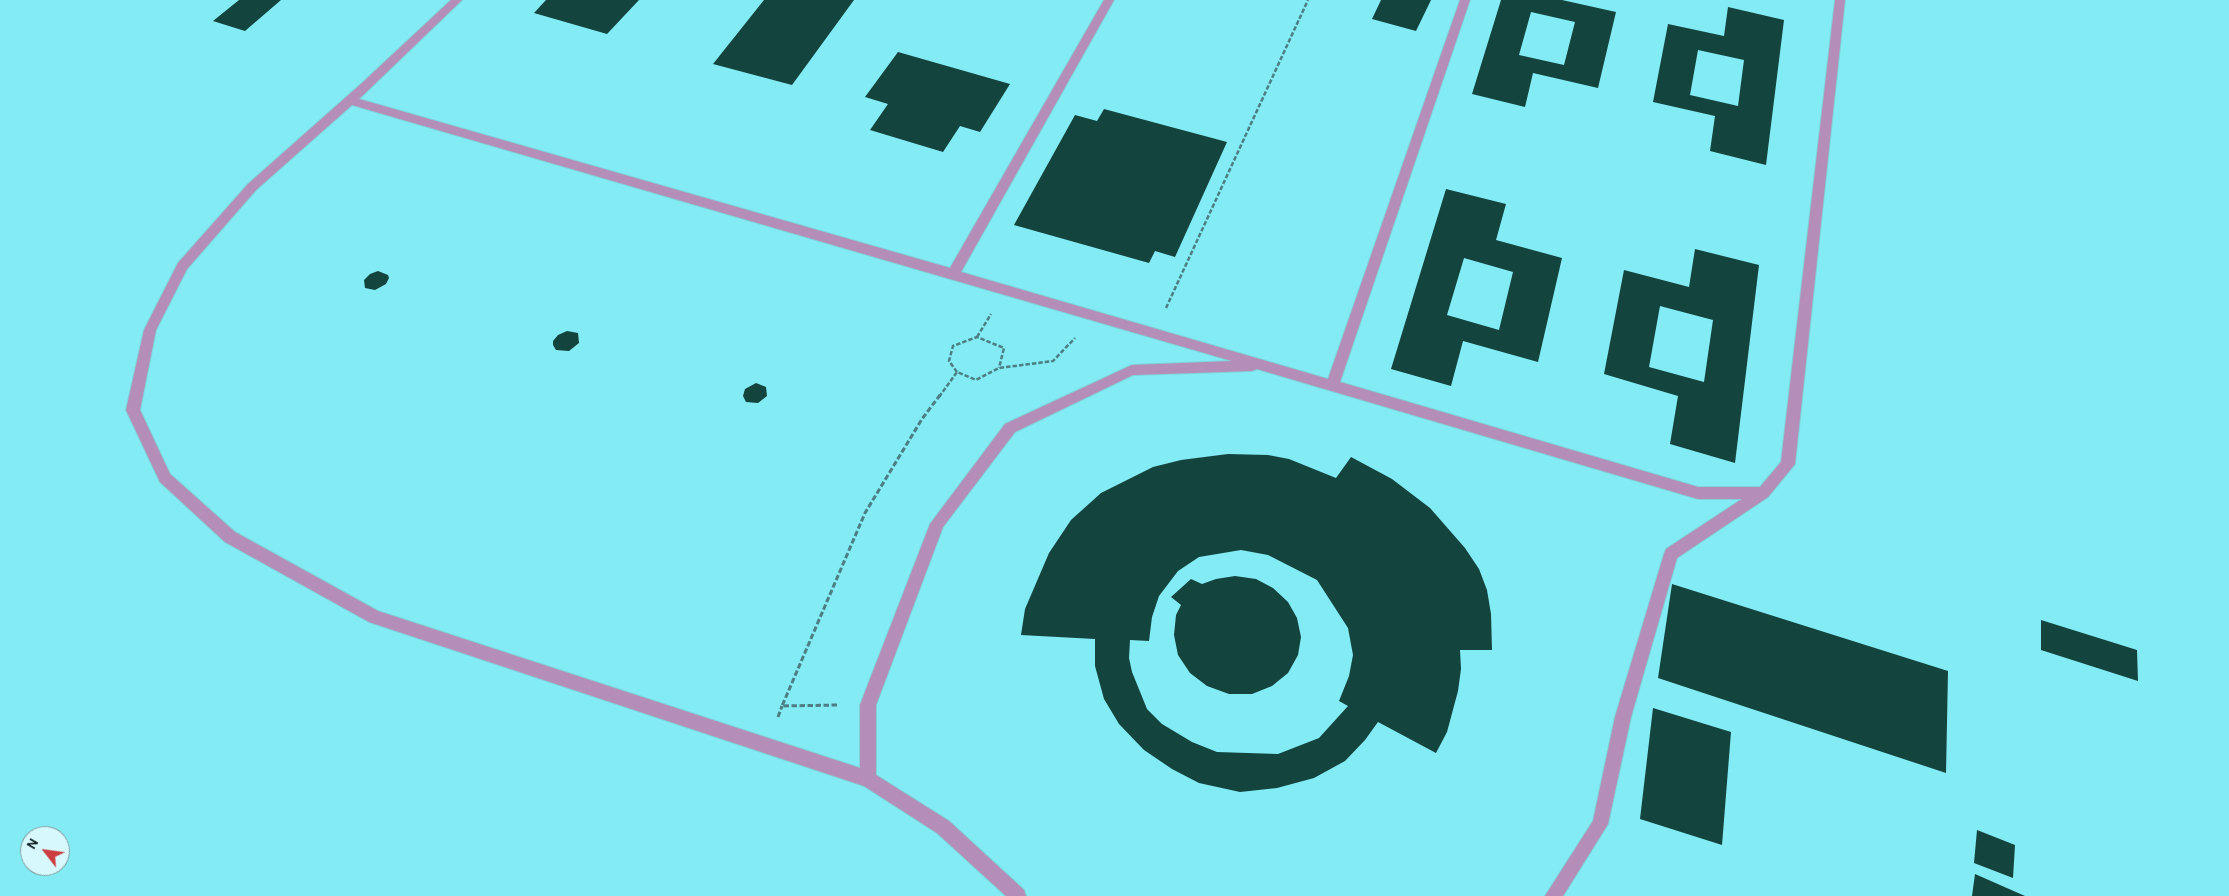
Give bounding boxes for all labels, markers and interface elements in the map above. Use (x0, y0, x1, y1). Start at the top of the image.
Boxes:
north arrow (20, 826, 70, 876)
text: N (23, 835, 42, 852)

